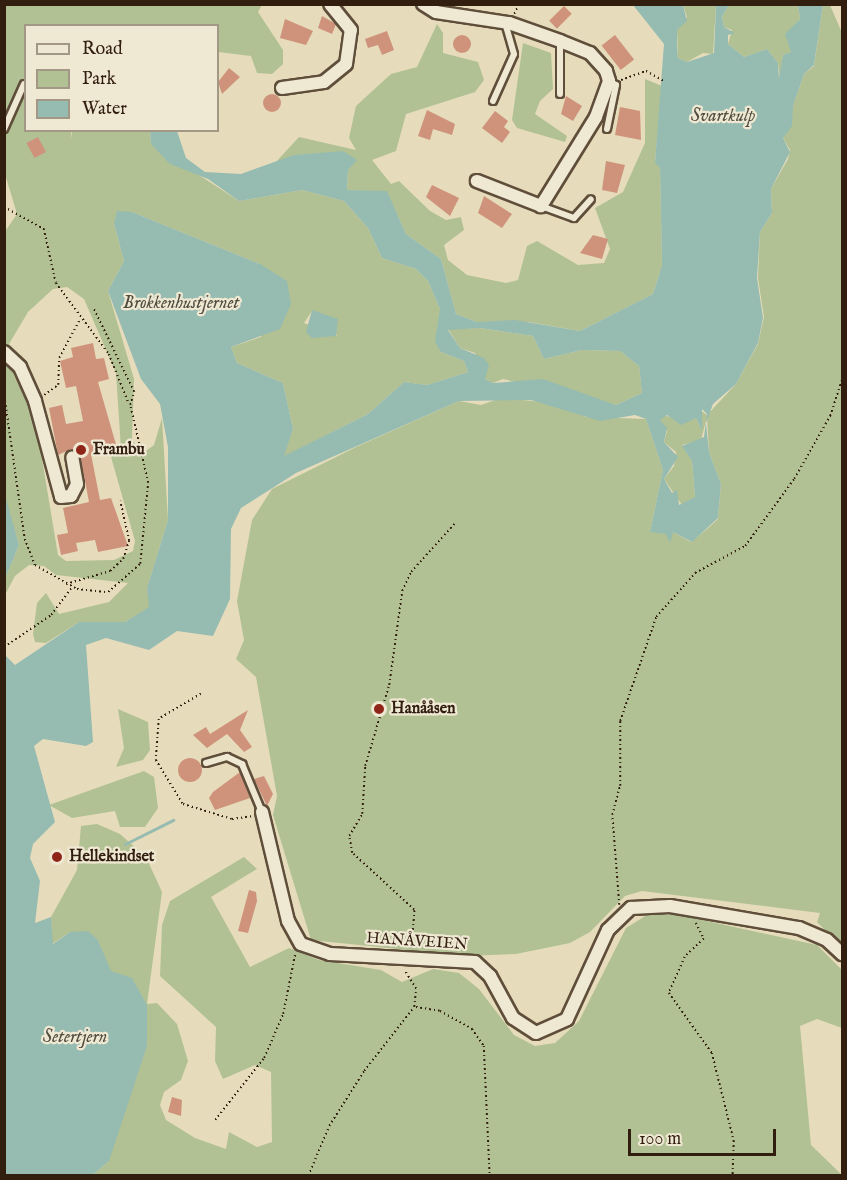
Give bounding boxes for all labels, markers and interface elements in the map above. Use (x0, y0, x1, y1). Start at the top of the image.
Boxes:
legend (24, 24, 219, 132)
text: Road (82, 38, 123, 61)
text: Park (82, 68, 116, 91)
text: Water (82, 98, 127, 121)
water label: Svartkulp (691, 106, 755, 128)
water label: Brokkenhustjernet (123, 293, 239, 315)
place label: Frambu (93, 440, 145, 460)
marker: Frambu (74, 443, 88, 457)
place label: Hanååsen (391, 699, 456, 719)
marker: Hanååsen (372, 702, 386, 716)
place label: Hellekindset (69, 847, 154, 867)
marker: Hellekindset (50, 850, 64, 864)
street label: HANÅVEIEN (366, 929, 468, 955)
water label: Setertjern (43, 1027, 107, 1049)
scale bar (631, 1117, 780, 1155)
text: 100 m (639, 1128, 681, 1151)

